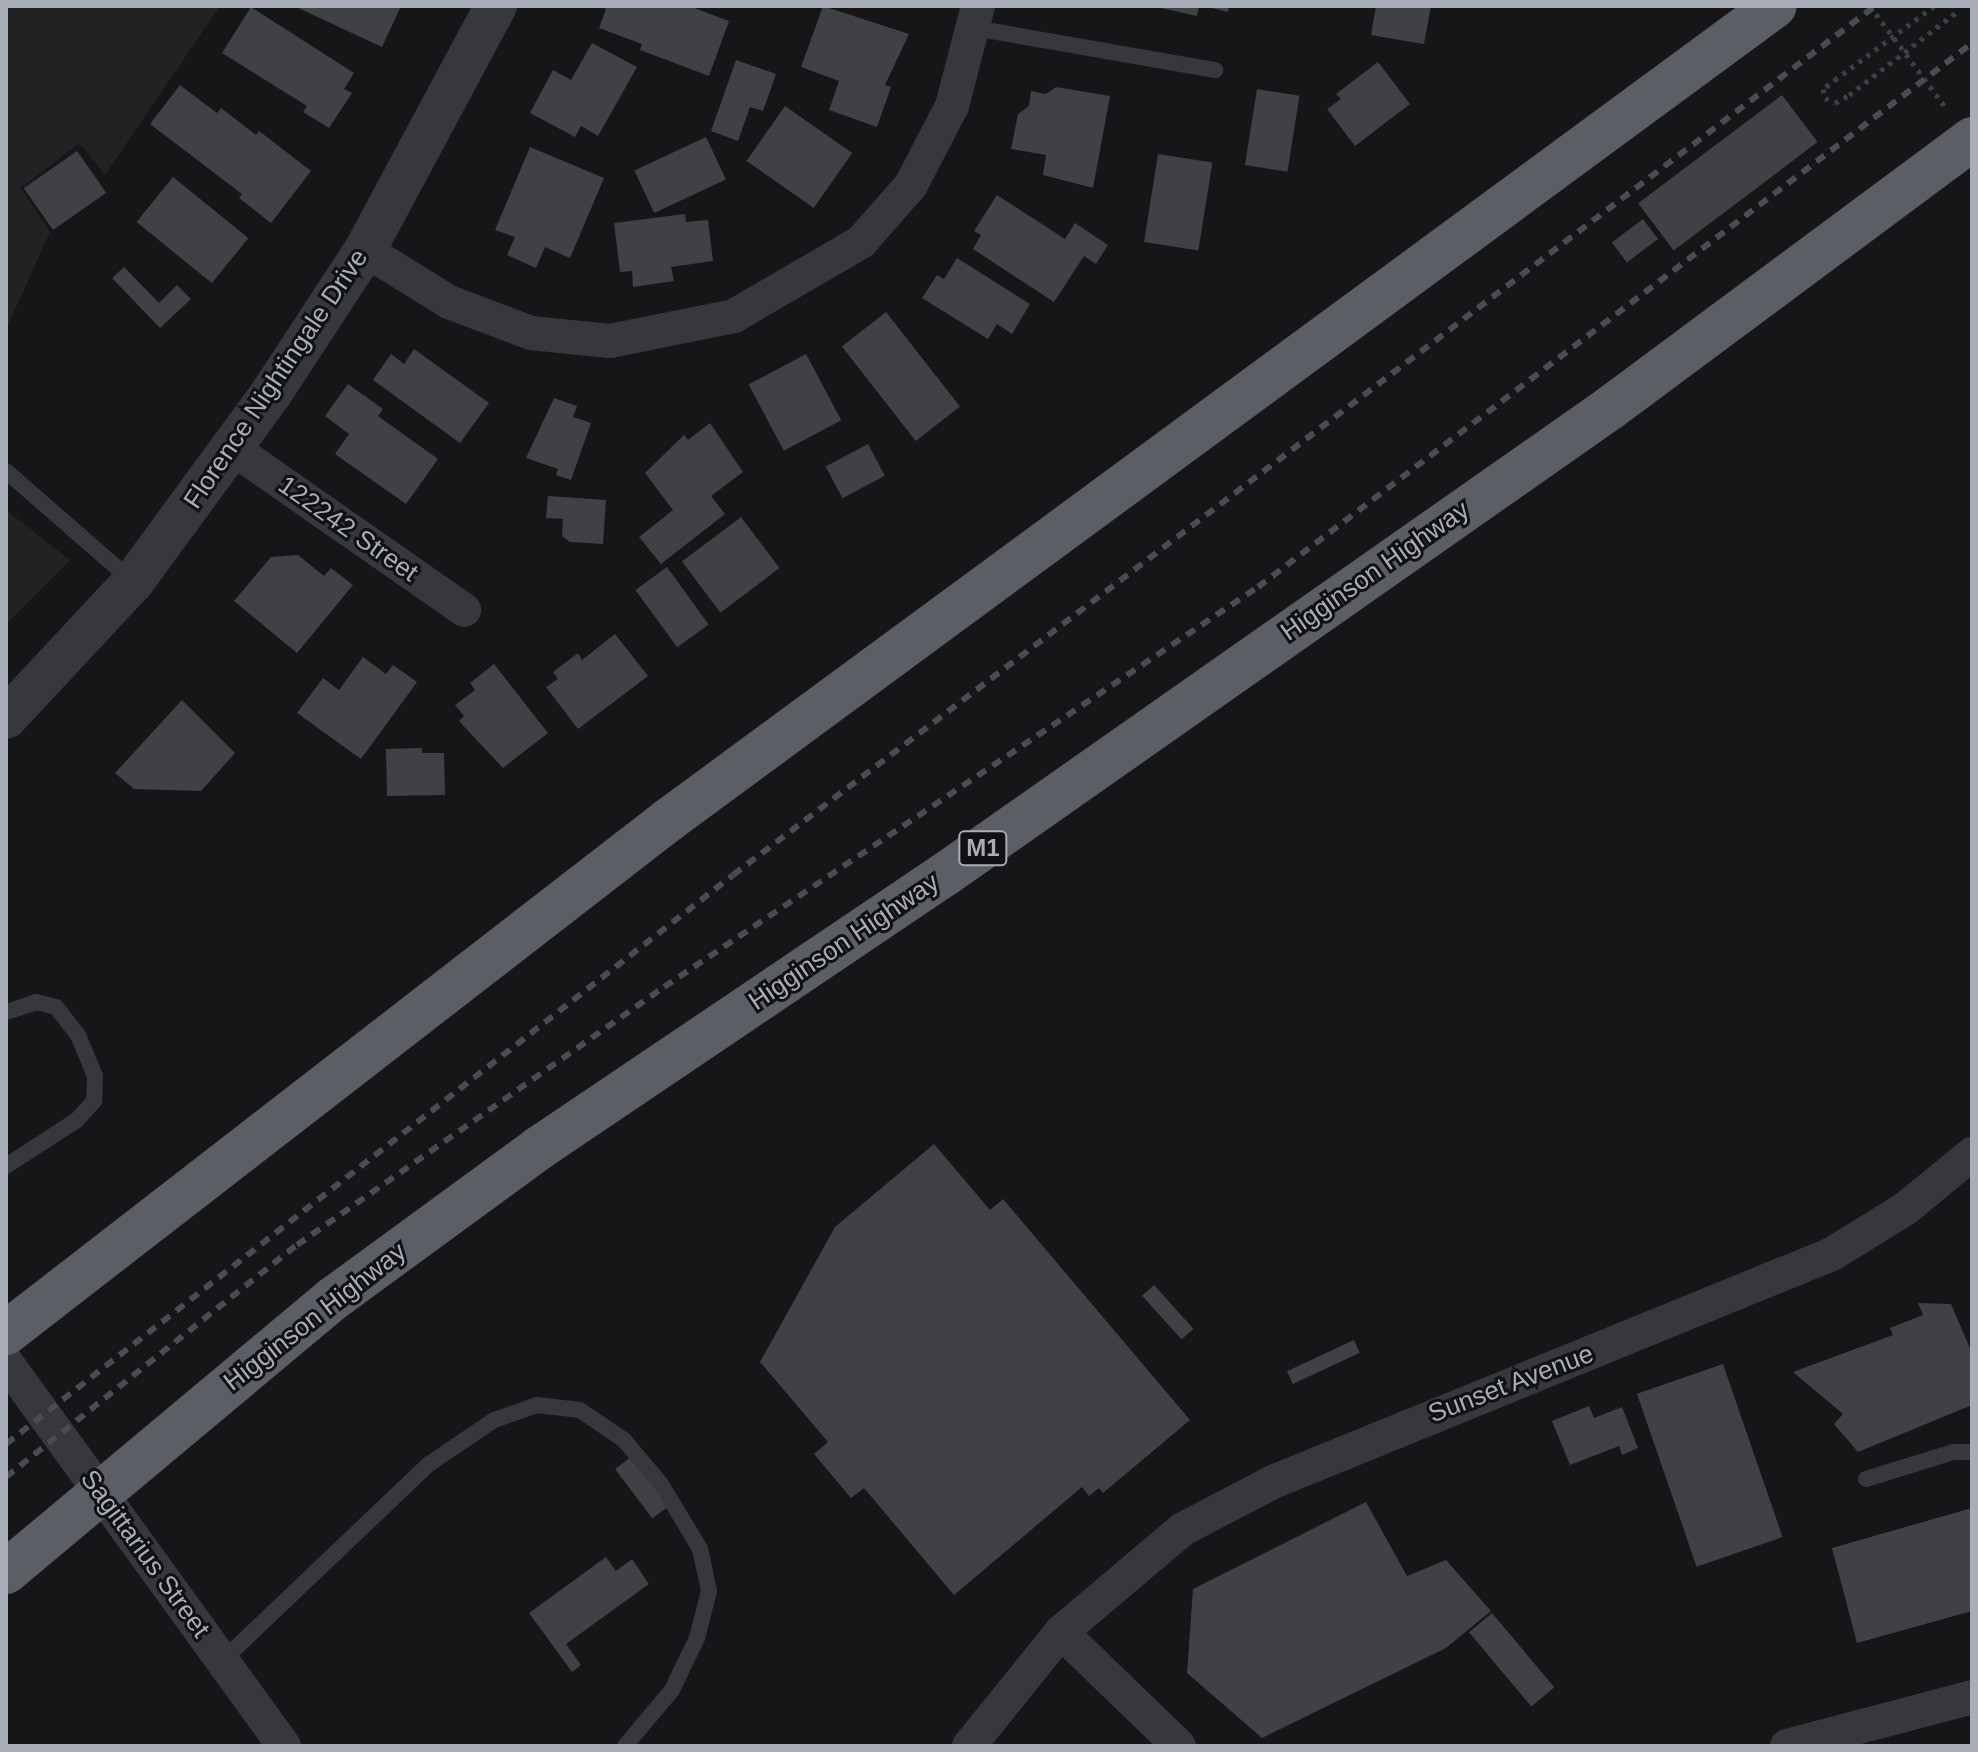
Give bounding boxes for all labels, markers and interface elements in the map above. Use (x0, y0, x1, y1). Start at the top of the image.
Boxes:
street label: Florence Nightingale Drive (177, 243, 375, 515)
street label: 122242 Street (272, 469, 424, 589)
street label: Higginson Highway (1275, 494, 1475, 648)
road number: M1 (957, 828, 1009, 868)
street label: Higginson Highway (743, 867, 945, 1017)
street label: Higginson Highway (218, 1236, 412, 1398)
street label: Sunset Avenue (1423, 1338, 1599, 1430)
street label: Sagittarius Street (74, 1464, 216, 1644)

